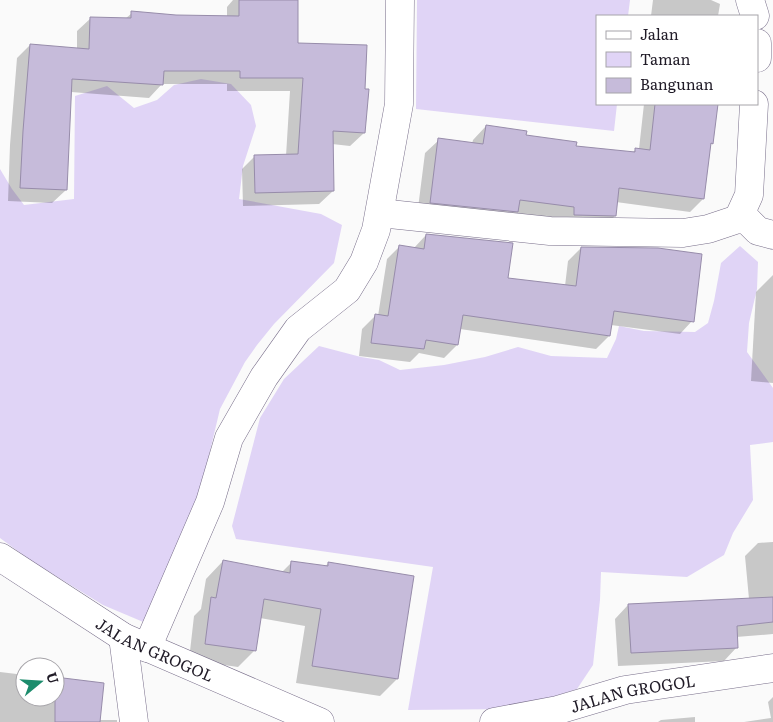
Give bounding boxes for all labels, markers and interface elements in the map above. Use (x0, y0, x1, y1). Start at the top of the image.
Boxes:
legend (596, 15, 758, 105)
text: Jalan (640, 22, 679, 45)
text: Taman (640, 47, 690, 70)
text: Bangunan (640, 72, 714, 95)
street label: JALAN GROGOL (92, 611, 218, 687)
north arrow (15, 657, 65, 707)
street label: JALAN GROGOL (567, 668, 697, 718)
text: U (42, 669, 65, 686)

